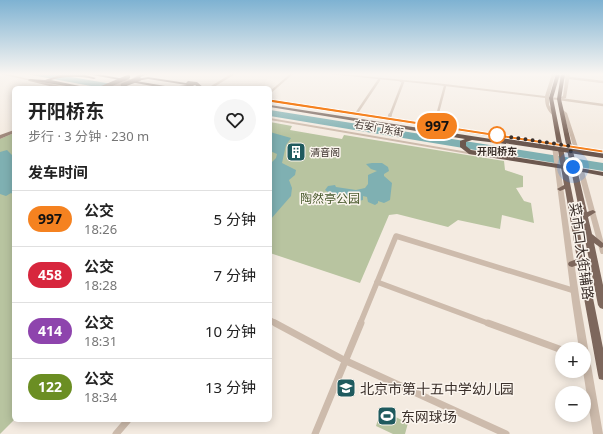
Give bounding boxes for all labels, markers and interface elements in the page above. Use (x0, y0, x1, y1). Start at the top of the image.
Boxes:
text: 开阳桥东 (28, 98, 104, 124)
button: heart (214, 99, 256, 141)
line badge: 997 (414, 113, 460, 139)
text: 997 (425, 116, 449, 135)
street label: 右安门东街 (353, 117, 405, 139)
marker: 开阳桥东 (488, 126, 506, 144)
text: 步行 · 3 分钟 · 230 m (28, 127, 149, 145)
building icon: 清音阁 (285, 141, 307, 163)
place label: 开阳桥东 (477, 144, 517, 158)
place label: 清音阁 (310, 145, 340, 159)
your location (563, 157, 583, 177)
text: 发车时间 (28, 162, 88, 182)
park label: 陶然亭公园 (300, 190, 360, 207)
text: 公交 (84, 200, 114, 220)
street label: 菜市口大街辅路 (566, 201, 598, 301)
text: 997 (38, 209, 62, 228)
text: 5 分钟 (214, 209, 256, 229)
text: 18:26 (84, 220, 117, 238)
text: 公交 (84, 256, 114, 276)
text: 458 (38, 265, 62, 284)
text: 7 分钟 (214, 265, 256, 285)
text: 18:28 (84, 276, 117, 294)
text: 公交 (84, 312, 114, 332)
text: 414 (38, 321, 62, 340)
text: 10 分钟 (205, 321, 256, 341)
text: 18:31 (84, 332, 117, 350)
map controls (555, 342, 591, 422)
button: + (555, 342, 591, 378)
text: 公交 (84, 368, 114, 388)
text: 122 (38, 377, 62, 396)
text: 13 分钟 (205, 377, 256, 397)
school or university icon: 北京市第十五中学幼儿园 (335, 377, 357, 399)
place label: 北京市第十五中学幼儿园 (360, 379, 514, 398)
button: − (555, 386, 591, 422)
text: 18:34 (84, 388, 117, 406)
sports icon: 东网球场 (376, 405, 398, 427)
place label: 东网球场 (401, 407, 457, 426)

